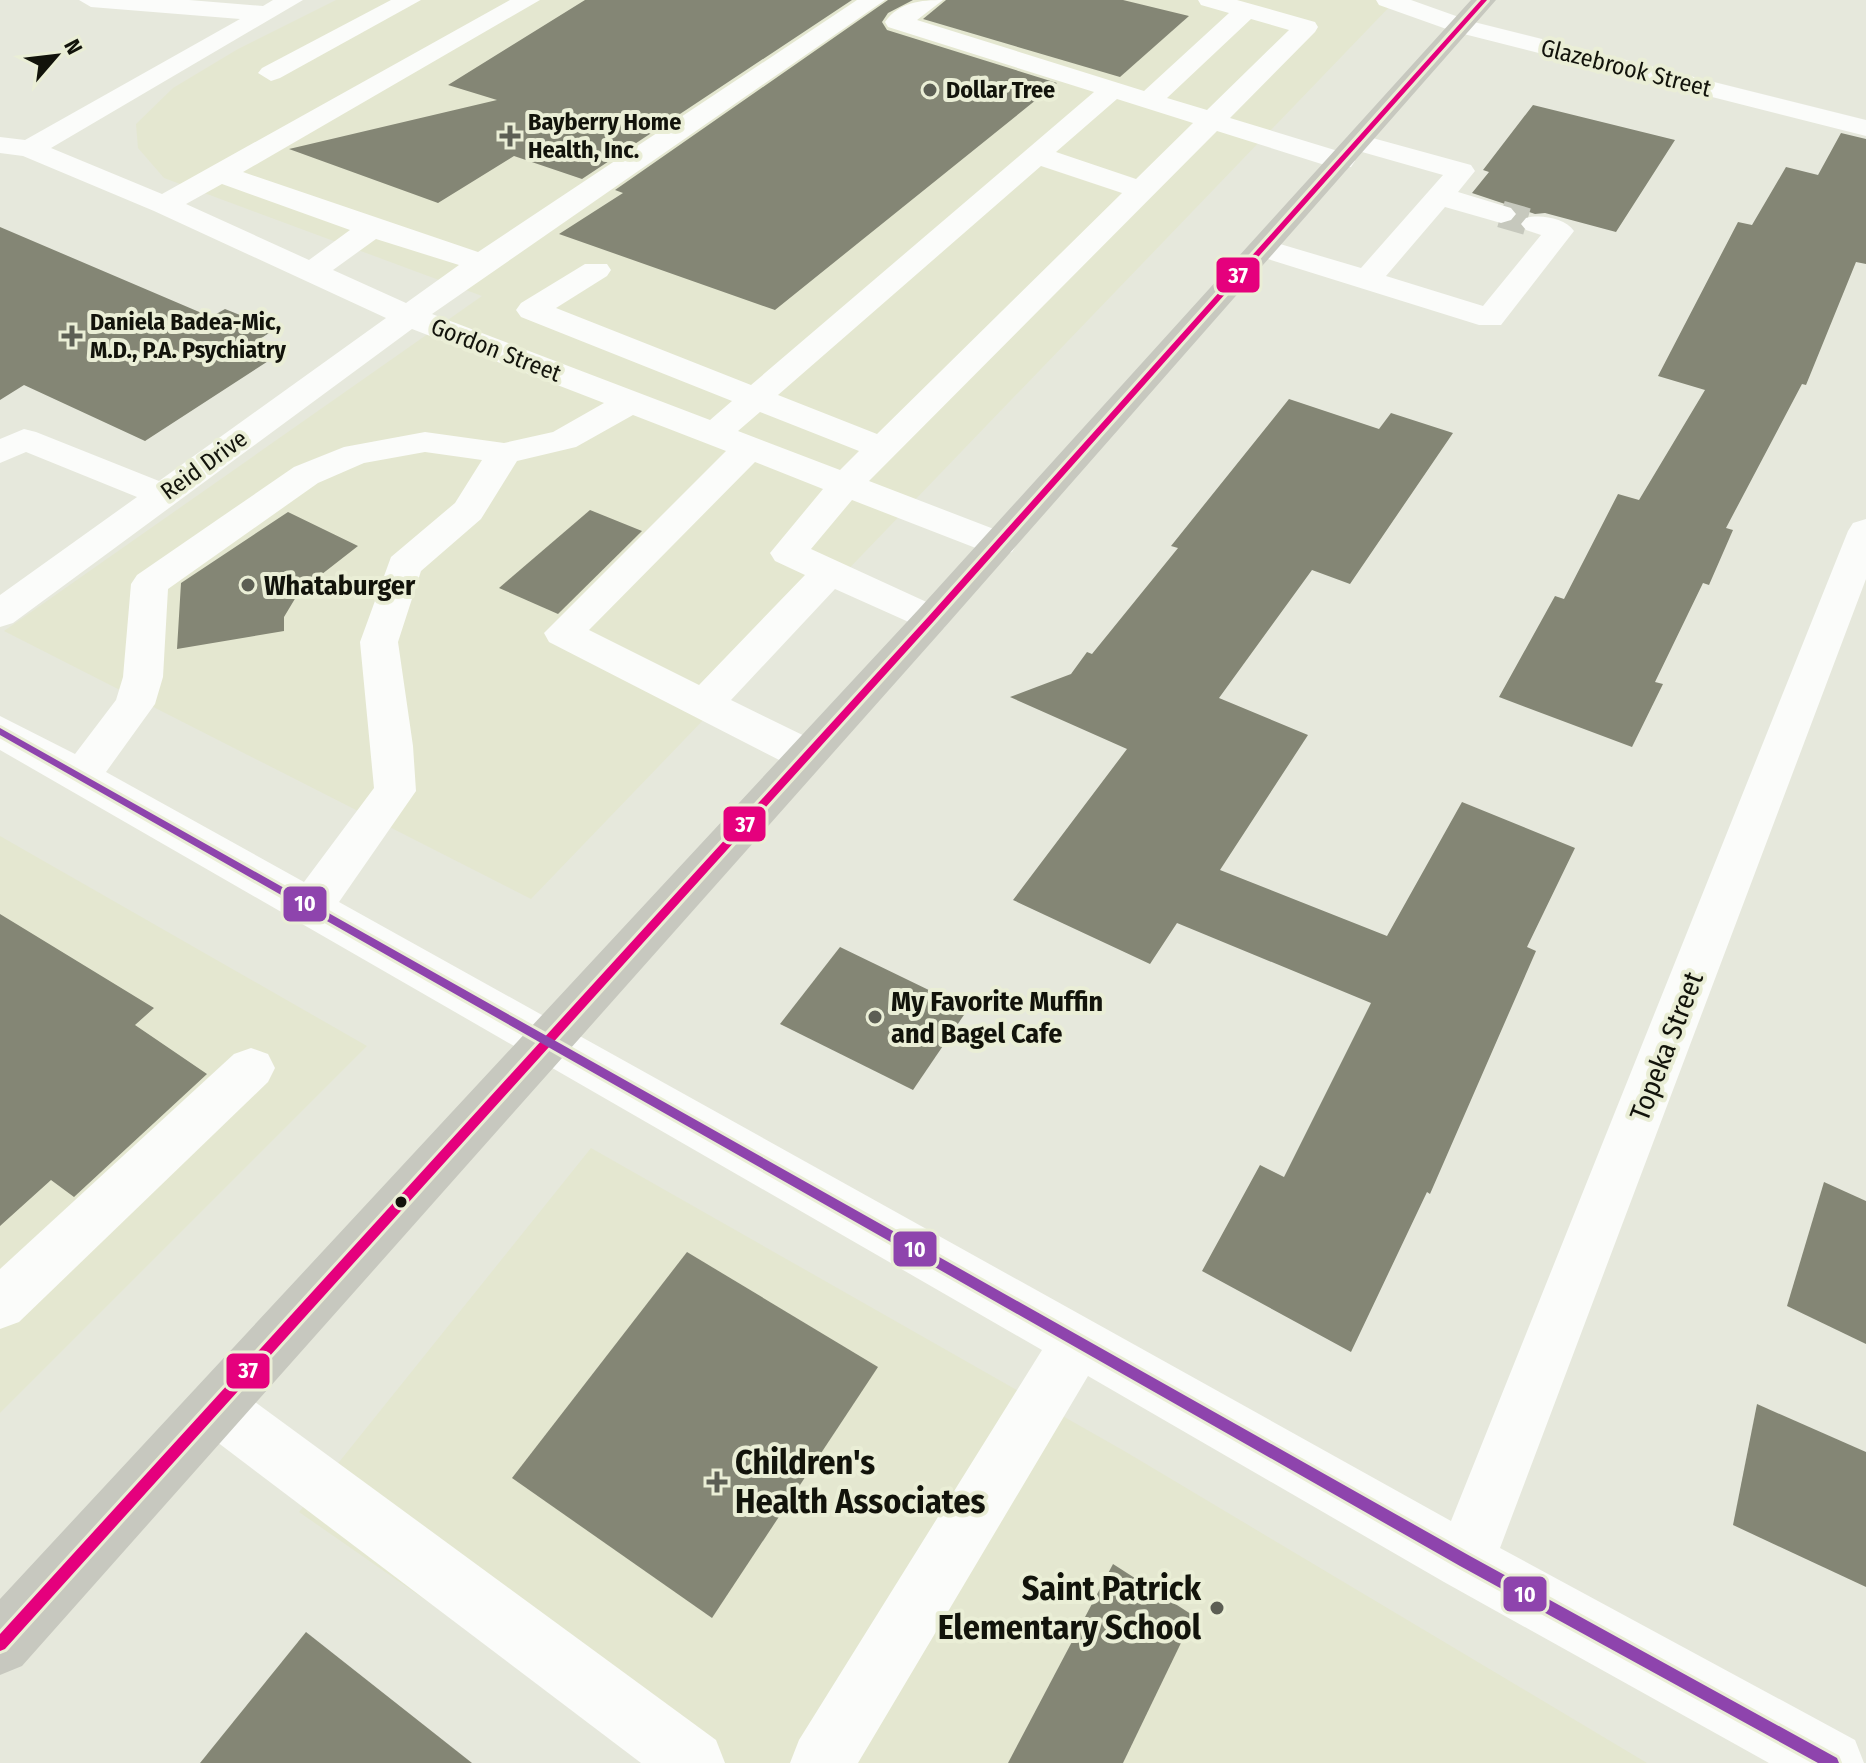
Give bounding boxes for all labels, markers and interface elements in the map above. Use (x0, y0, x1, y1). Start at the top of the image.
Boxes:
north arrow (16, 16, 96, 96)
street label: Glazebrook Street (1538, 33, 1714, 103)
text: N (58, 35, 88, 59)
place label: Dollar Tree (946, 76, 1055, 104)
marker: Dollar Tree (921, 81, 939, 99)
place label: Bayberry Home Health, Inc. (528, 108, 681, 164)
marker: Bayberry Home Health, Inc. (499, 125, 521, 147)
line badge: 37 (1215, 256, 1261, 294)
text: 37 (1227, 262, 1248, 289)
place label: Daniela Badea-Mic, M.D., P.A. Psychiatry (90, 308, 286, 364)
street label: Gordon Street (427, 312, 565, 388)
marker: Daniela Badea-Mic, M.D., P.A. Psychiatry (61, 325, 83, 347)
street label: Reid Drive (155, 424, 253, 506)
place label: Whataburger (264, 569, 416, 602)
marker: Whataburger (239, 576, 257, 594)
line badge: 37 (722, 805, 767, 843)
text: 37 (734, 811, 755, 838)
line badge: 10 (282, 885, 328, 923)
text: 10 (294, 890, 316, 917)
street label: Topeka Street (1623, 966, 1710, 1125)
place label: My Favorite Muffin and Bagel Cafe (891, 985, 1103, 1050)
marker: My Favorite Muffin and Bagel Cafe (866, 1008, 884, 1026)
unlabelled marker (393, 1194, 409, 1210)
line badge: 10 (892, 1230, 938, 1268)
text: 10 (904, 1236, 926, 1263)
line badge: 37 (225, 1352, 271, 1390)
text: 37 (237, 1357, 258, 1384)
place label: Children's Health Associates (735, 1442, 985, 1522)
marker: Children's Health Associates (706, 1471, 728, 1493)
place label: Saint Patrick Elementary School (938, 1568, 1202, 1648)
line badge: 10 (1502, 1575, 1548, 1613)
text: 10 (1514, 1581, 1536, 1608)
marker: Saint Patrick Elementary School (1208, 1599, 1226, 1617)

